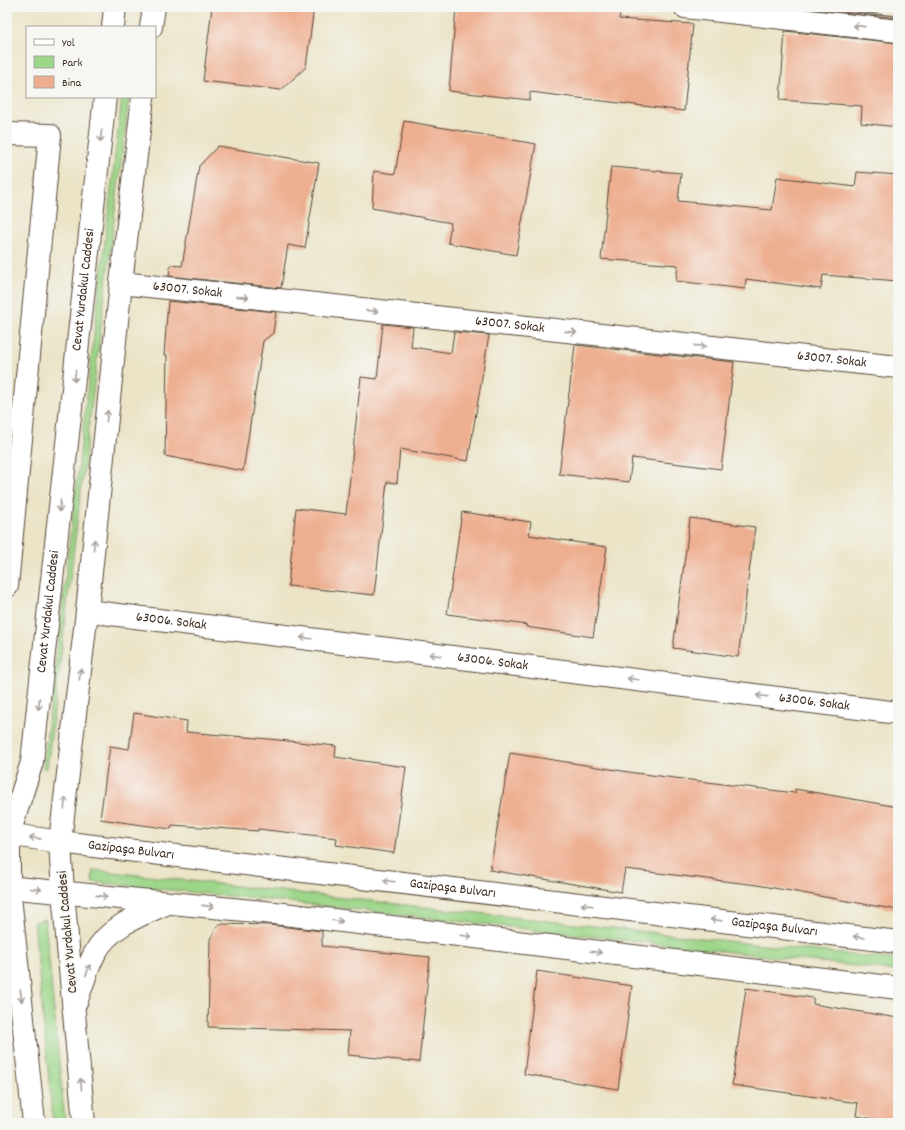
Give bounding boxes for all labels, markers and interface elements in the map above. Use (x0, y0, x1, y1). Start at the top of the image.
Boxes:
one-way arrow (853, 23, 866, 30)
legend (26, 26, 156, 98)
text: Yol (62, 35, 75, 52)
text: Park (62, 55, 83, 72)
text: Bina (62, 75, 81, 92)
one-way arrow (97, 129, 105, 142)
street label: Cevat Yurdakul Caddesi (67, 227, 101, 352)
street label: 63007. Sokak (152, 277, 224, 304)
one-way arrow (236, 293, 249, 301)
one-way arrow (365, 307, 378, 315)
street label: 63007. Sokak (474, 311, 546, 339)
one-way arrow (564, 328, 577, 336)
one-way arrow (693, 342, 706, 350)
street label: 63007. Sokak (796, 346, 868, 374)
one-way arrow (71, 369, 78, 382)
one-way arrow (103, 409, 111, 422)
one-way arrow (57, 499, 64, 512)
one-way arrow (90, 539, 98, 552)
street label: Cevat Yurdakul Caddesi (32, 549, 65, 674)
street label: 63006. Sokak (135, 607, 208, 636)
one-way arrow (300, 635, 313, 642)
street label: 63006. Sokak (456, 648, 530, 676)
one-way arrow (429, 651, 442, 658)
one-way arrow (76, 668, 84, 681)
one-way arrow (627, 675, 640, 683)
street label: 63006. Sokak (778, 688, 851, 717)
one-way arrow (756, 692, 769, 699)
one-way arrow (35, 697, 43, 710)
one-way arrow (61, 797, 69, 810)
one-way arrow (28, 834, 41, 842)
street label: Gazipaşa Bulvarı (87, 835, 175, 866)
street label: Cevat Yurdakul Caddesi (53, 869, 83, 994)
street label: Gazipaşa Bulvarı (408, 874, 497, 904)
one-way arrow (383, 877, 396, 885)
one-way arrow (29, 886, 42, 893)
one-way arrow (95, 892, 108, 899)
one-way arrow (581, 901, 594, 908)
one-way arrow (201, 903, 214, 910)
street label: Gazipaşa Bulvarı (730, 912, 819, 942)
one-way arrow (710, 916, 723, 924)
one-way arrow (330, 917, 343, 924)
one-way arrow (460, 932, 473, 940)
one-way arrow (853, 934, 866, 941)
one-way arrow (589, 948, 602, 955)
one-way arrow (84, 965, 92, 977)
one-way arrow (17, 989, 24, 1002)
one-way arrow (77, 1078, 84, 1091)

